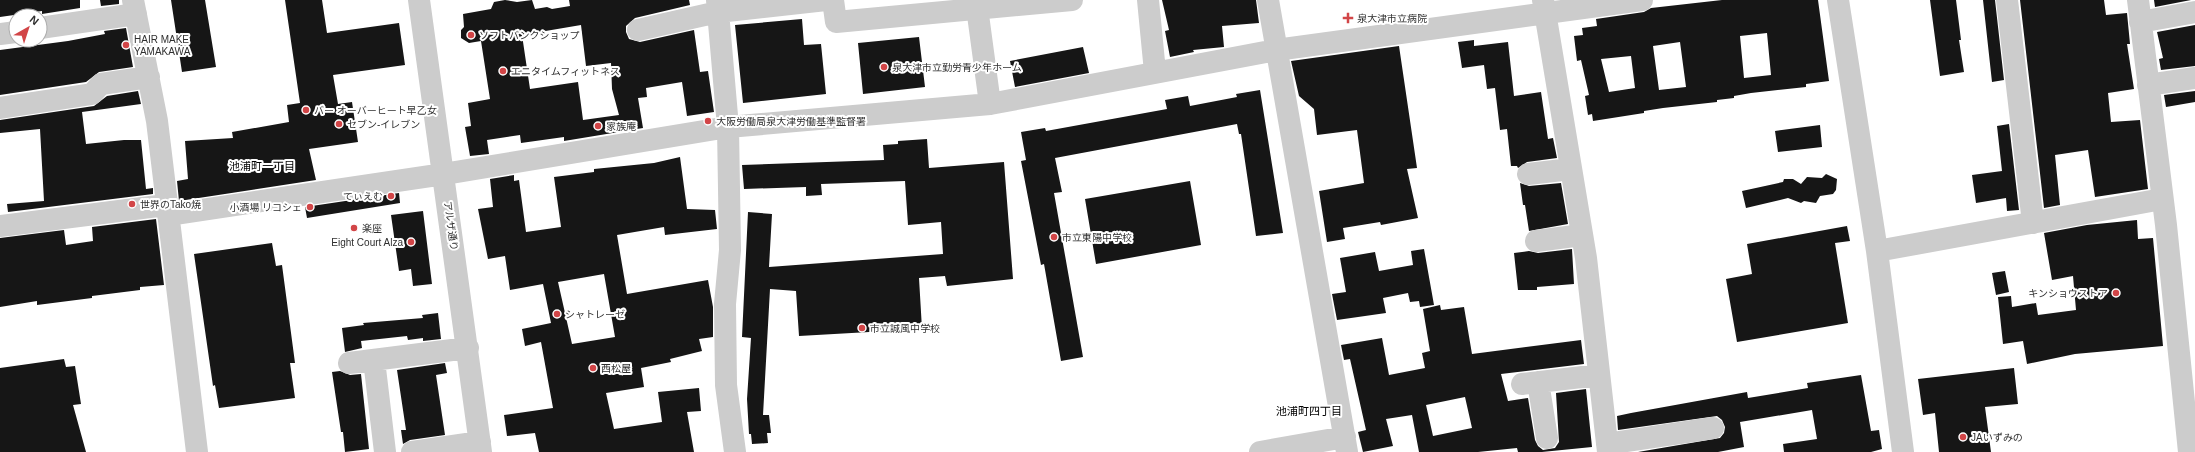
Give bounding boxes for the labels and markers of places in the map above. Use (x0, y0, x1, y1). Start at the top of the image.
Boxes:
marker: 泉大津市立病院 (1342, 12, 1354, 24)
place label: 泉大津市立病院 (1357, 13, 1427, 24)
marker: ソフトバンクショップ (466, 30, 476, 40)
place label: ソフトバンクショップ (479, 30, 580, 41)
place label: HAIR MAKE YAMAKAWA (134, 34, 191, 57)
marker: HAIR MAKE YAMAKAWA (121, 40, 131, 50)
marker: 泉大津市立勤労青少年ホーム (879, 62, 889, 72)
place label: 泉大津市立勤労青少年ホーム (892, 62, 1022, 73)
marker: エニタイムフィットネス (498, 66, 508, 76)
place label: エニタイムフィットネス (511, 66, 620, 77)
marker: バー オーバーヒート早乙女 (301, 105, 311, 115)
place label: バー オーバーヒート早乙女 (314, 105, 437, 116)
marker: 大阪労働局泉大津労働基準監督署 (703, 116, 713, 126)
place label: 大阪労働局泉大津労働基準監督署 (716, 116, 866, 127)
marker: セブン-イレブン (334, 119, 344, 129)
place label: セブン-イレブン (347, 119, 420, 130)
marker: 家族庵 (593, 121, 603, 131)
place label: 家族庵 (606, 121, 636, 132)
place label: てぃえむ (343, 191, 383, 202)
marker: てぃえむ (386, 191, 396, 201)
marker: 世界のTako焼 (127, 199, 137, 209)
place label: 世界のTako焼 (140, 199, 201, 210)
place label: 小酒場 リコシェ (229, 202, 302, 213)
marker: 小酒場 リコシェ (305, 202, 315, 212)
marker: 楽座 (349, 223, 359, 233)
place label: 楽座 (362, 223, 382, 234)
marker: 市立東陽中学校 (1049, 232, 1059, 242)
place label: 市立東陽中学校 (1062, 232, 1132, 243)
place label: Eight Court Alza (331, 237, 403, 248)
marker: Eight Court Alza (406, 237, 416, 247)
place label: キンショウストア (2028, 288, 2108, 299)
marker: キンショウストア (2111, 288, 2121, 298)
marker: シャトレーゼ (552, 309, 562, 319)
place label: シャトレーゼ (565, 309, 625, 320)
marker: 市立誠風中学校 (857, 323, 867, 333)
place label: 市立誠風中学校 (870, 323, 940, 334)
marker: 西松屋 (588, 363, 598, 373)
place label: 西松屋 (601, 363, 631, 374)
marker: JAいずみの (1958, 432, 1968, 442)
place label: JAいずみの (1971, 432, 2023, 443)

